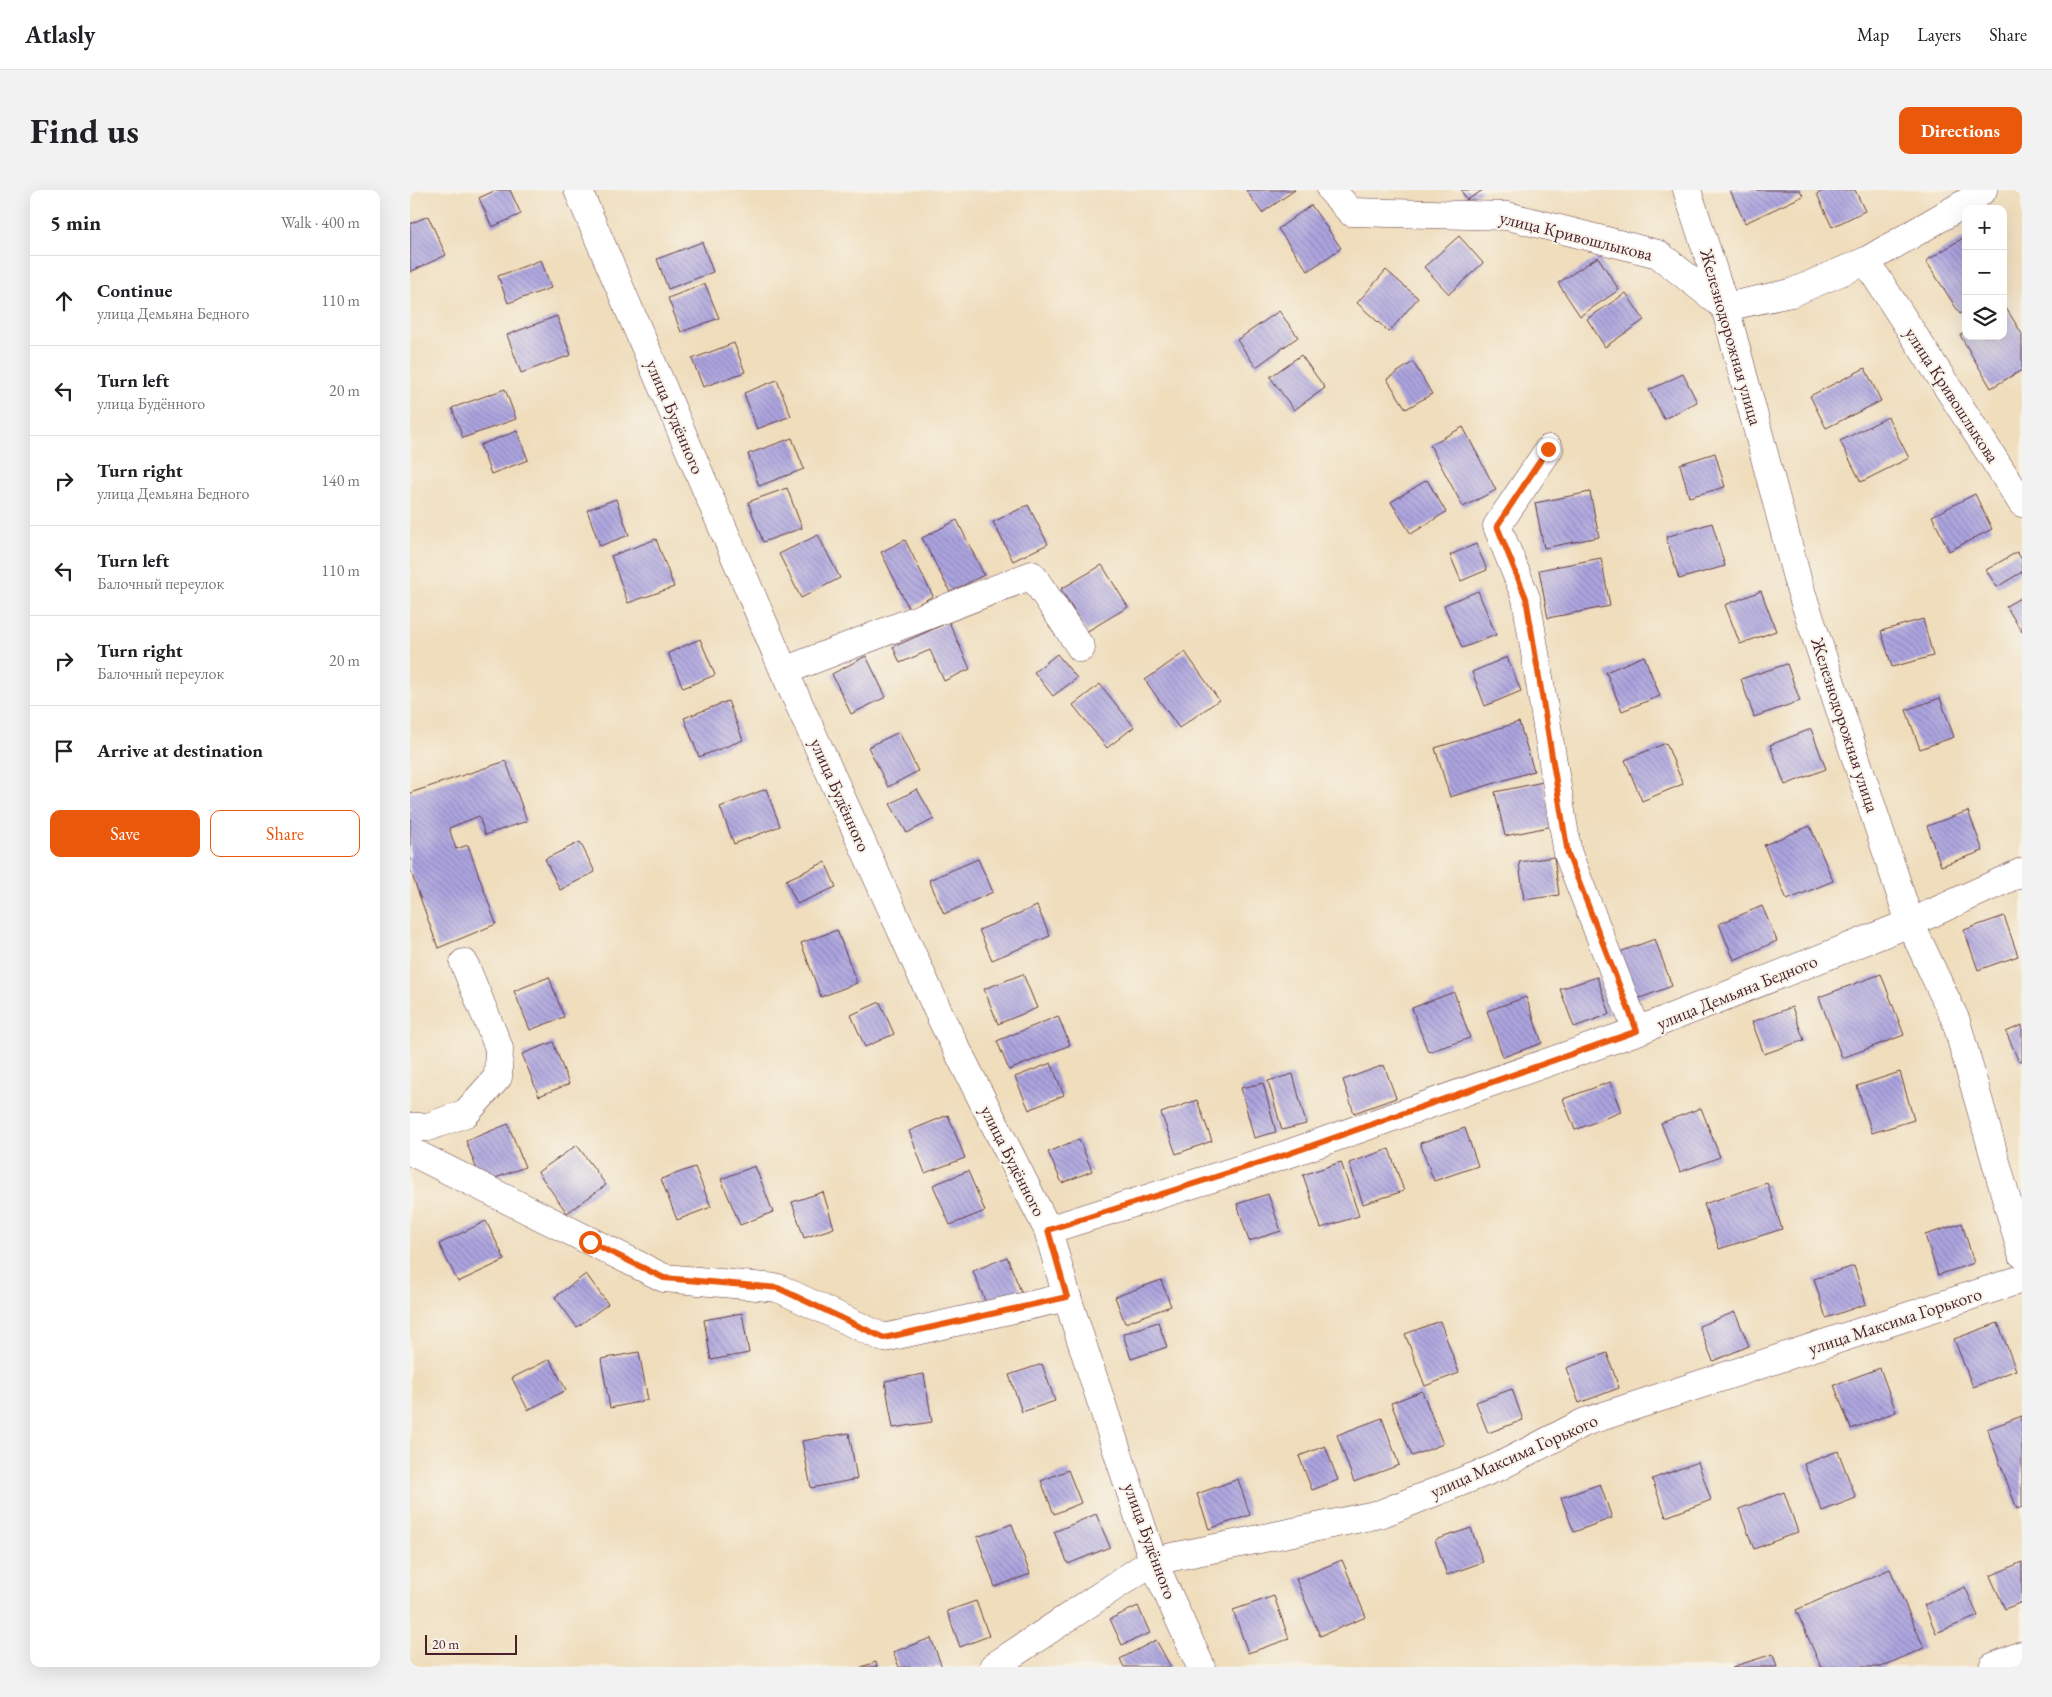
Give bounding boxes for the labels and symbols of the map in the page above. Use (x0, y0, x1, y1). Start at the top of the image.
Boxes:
street label: улица Кривошлыкова (1497, 205, 1656, 266)
street label: Железнодорожная улица (1695, 245, 1768, 429)
street label: улица Кривошлыкова (1900, 323, 2005, 468)
street label: улица Будённого (641, 356, 710, 477)
route end (1537, 438, 1560, 461)
street label: Железнодорожная улица (1806, 634, 1885, 816)
street label: улица Будённого (805, 734, 876, 855)
street label: улица Демьяна Бедного (1653, 949, 1821, 1034)
street label: улица Будённого (976, 1101, 1051, 1220)
route start (579, 1231, 602, 1254)
street label: улица Максима Горького (1805, 1282, 1984, 1359)
street label: улица Максима Горького (1426, 1408, 1601, 1503)
street label: улица Будённого (1119, 1480, 1182, 1602)
scale bar (425, 1632, 518, 1655)

